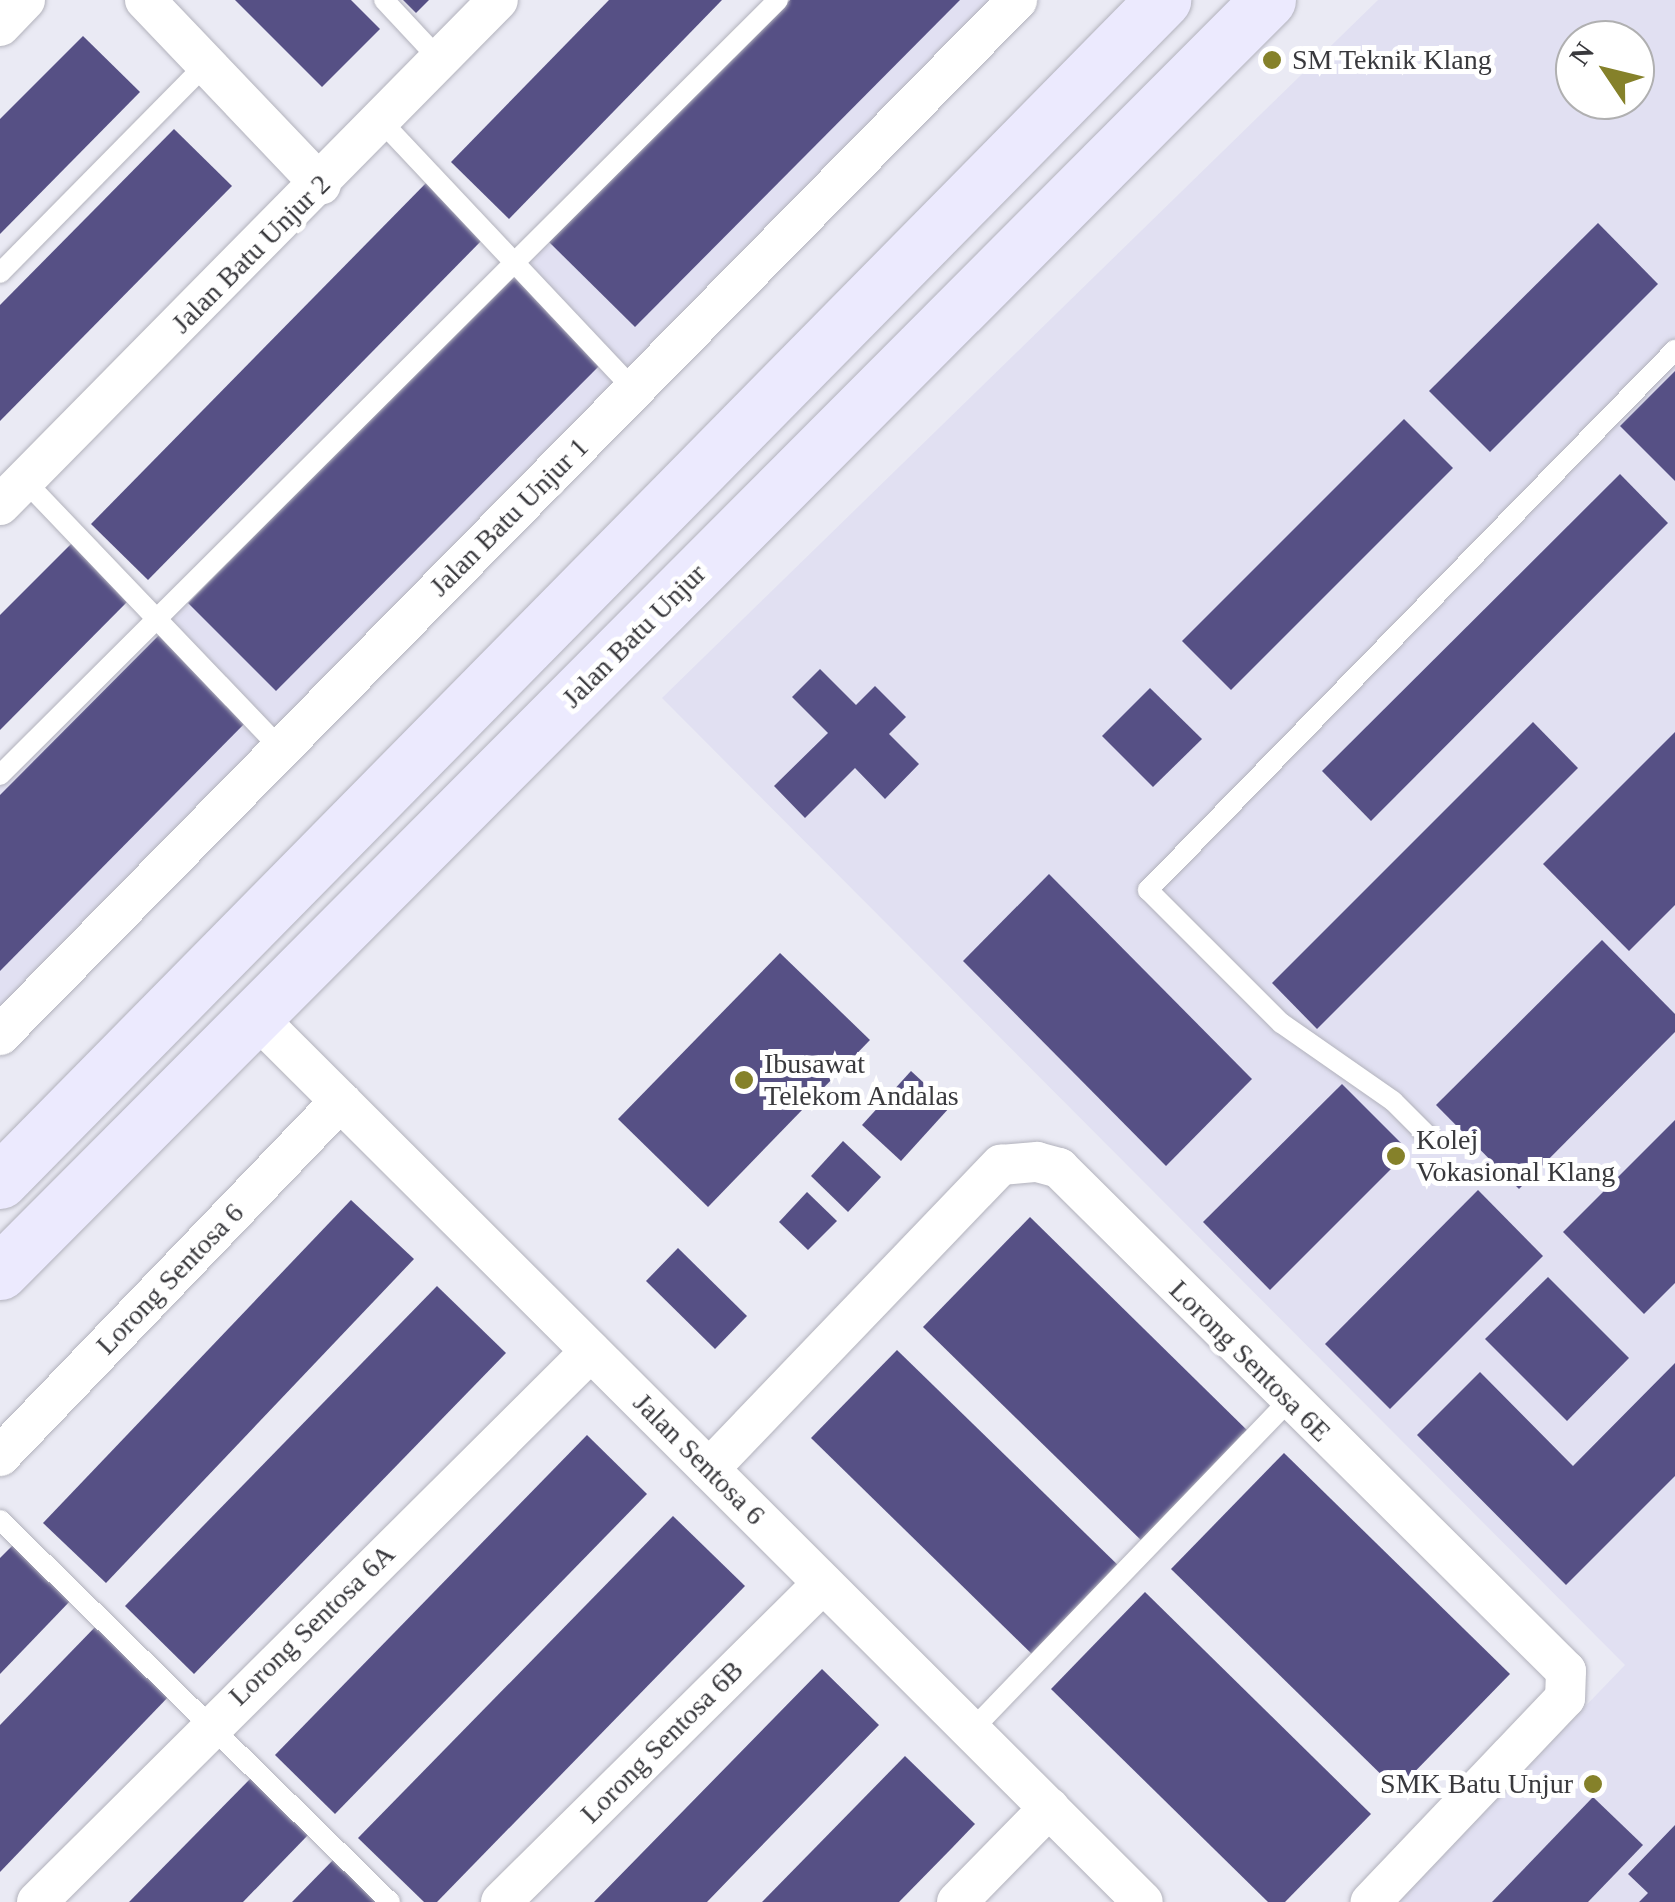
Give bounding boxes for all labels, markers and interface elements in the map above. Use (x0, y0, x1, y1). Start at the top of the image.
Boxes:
north arrow (1555, 20, 1655, 120)
text: N (1563, 36, 1600, 71)
place label: SM Teknik Klang (1292, 43, 1492, 77)
marker: SM Teknik Klang (1261, 49, 1283, 71)
street label: Jalan Batu Unjur 2 (165, 168, 337, 340)
street label: Jalan Batu Unjur 1 (423, 431, 595, 603)
street label: Jalan Batu Unjur (555, 557, 713, 715)
place label: Ibusawat Telekom Andalas (764, 1047, 960, 1113)
marker: Ibusawat Telekom Andalas (733, 1069, 755, 1091)
place label: Kolej Vokasional Klang (1416, 1123, 1615, 1189)
marker: Kolej Vokasional Klang (1385, 1145, 1407, 1167)
street label: Lorong Sentosa 6 (89, 1196, 251, 1362)
street label: Lorong Sentosa 6E (1162, 1273, 1338, 1449)
street label: Jalan Sentosa 6 (626, 1386, 772, 1532)
street label: Lorong Sentosa 6A (222, 1537, 402, 1713)
street label: Lorong Sentosa 6B (574, 1654, 750, 1830)
place label: SMK Batu Unjur (1380, 1767, 1573, 1801)
marker: SMK Batu Unjur (1582, 1773, 1604, 1795)

